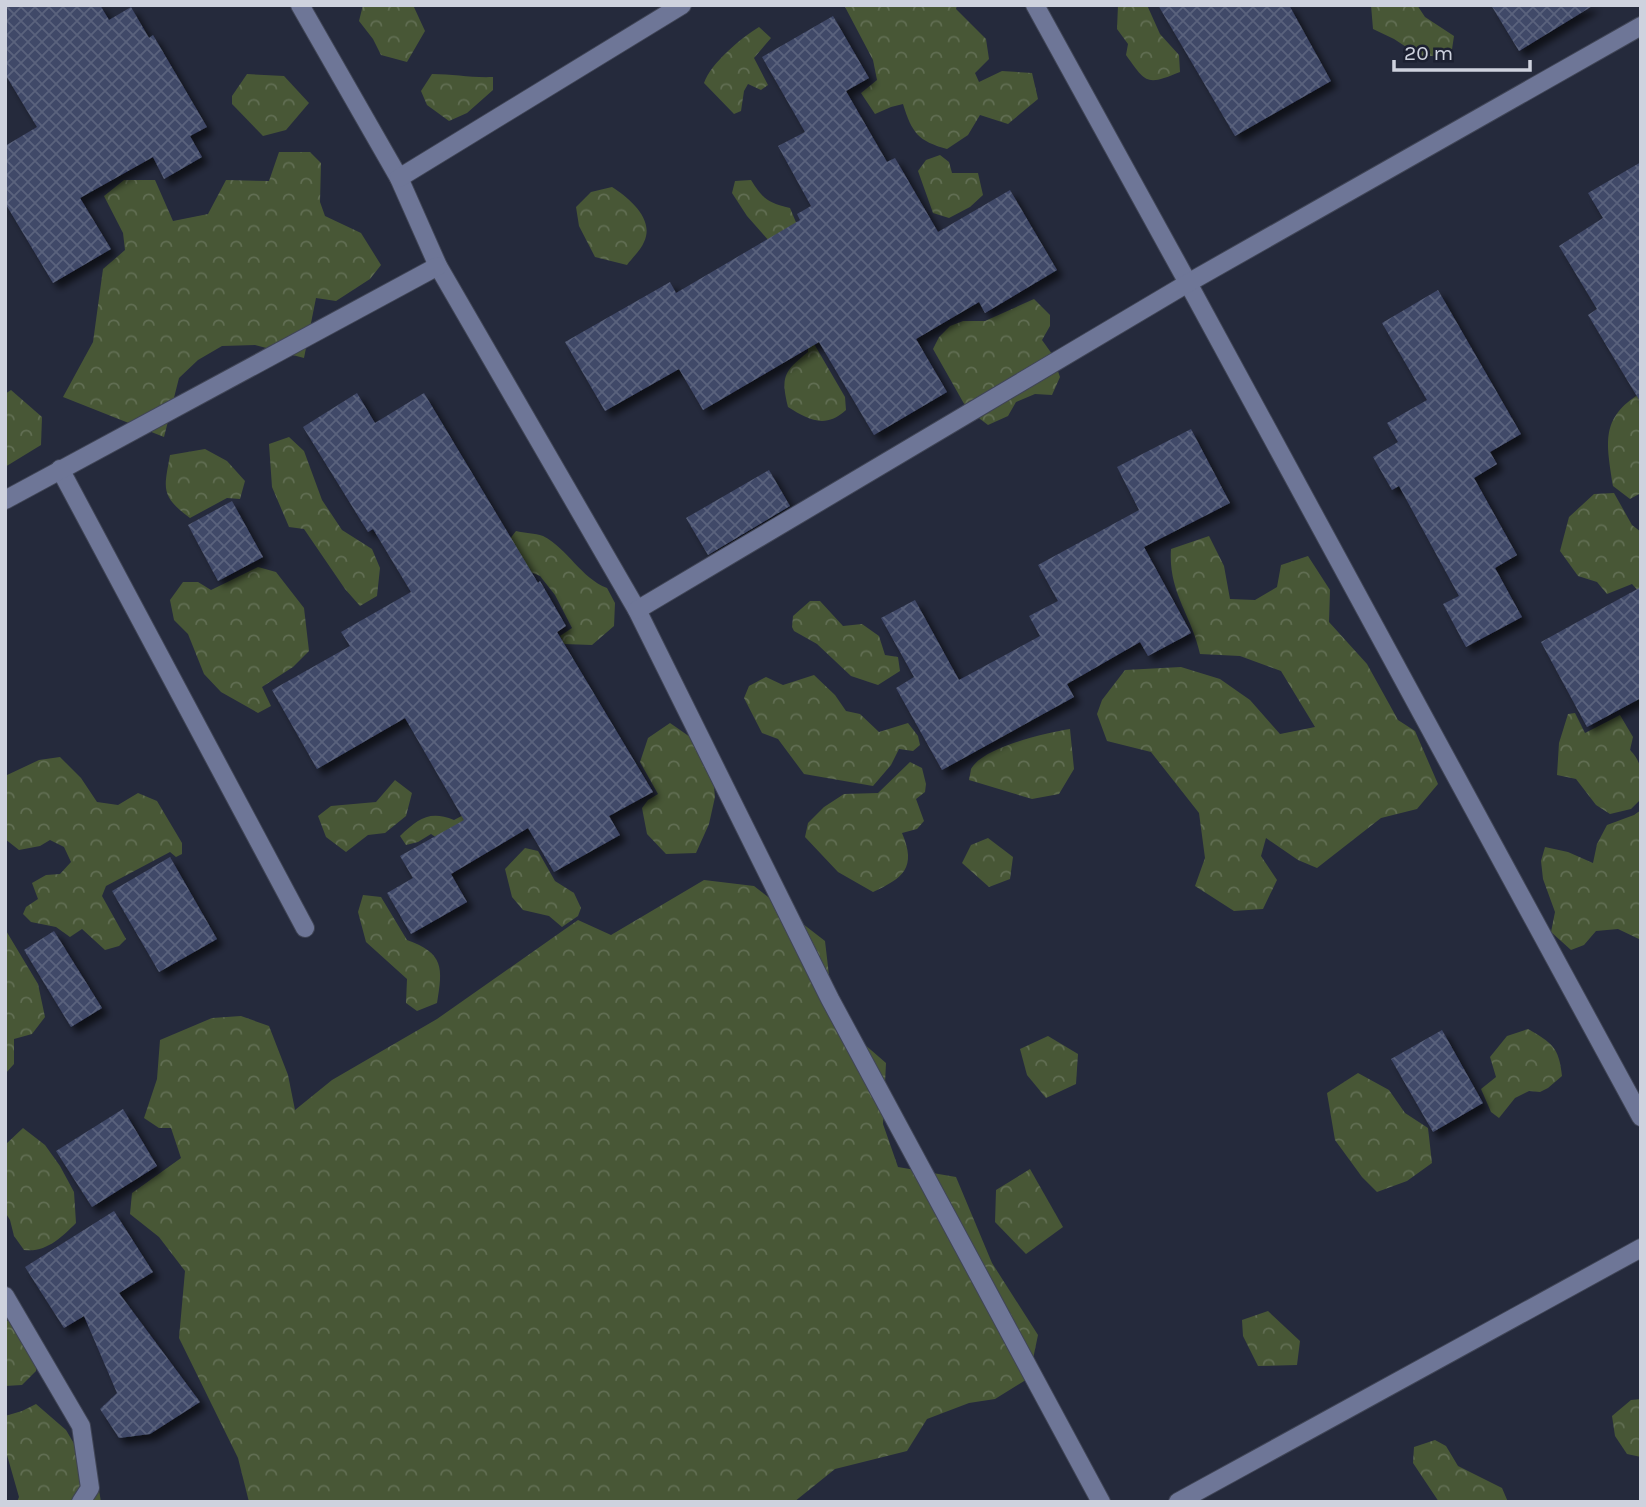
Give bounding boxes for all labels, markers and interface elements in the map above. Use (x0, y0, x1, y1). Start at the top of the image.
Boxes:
scale bar (1394, 28, 1530, 72)
text: 20 m (1404, 41, 1453, 65)

